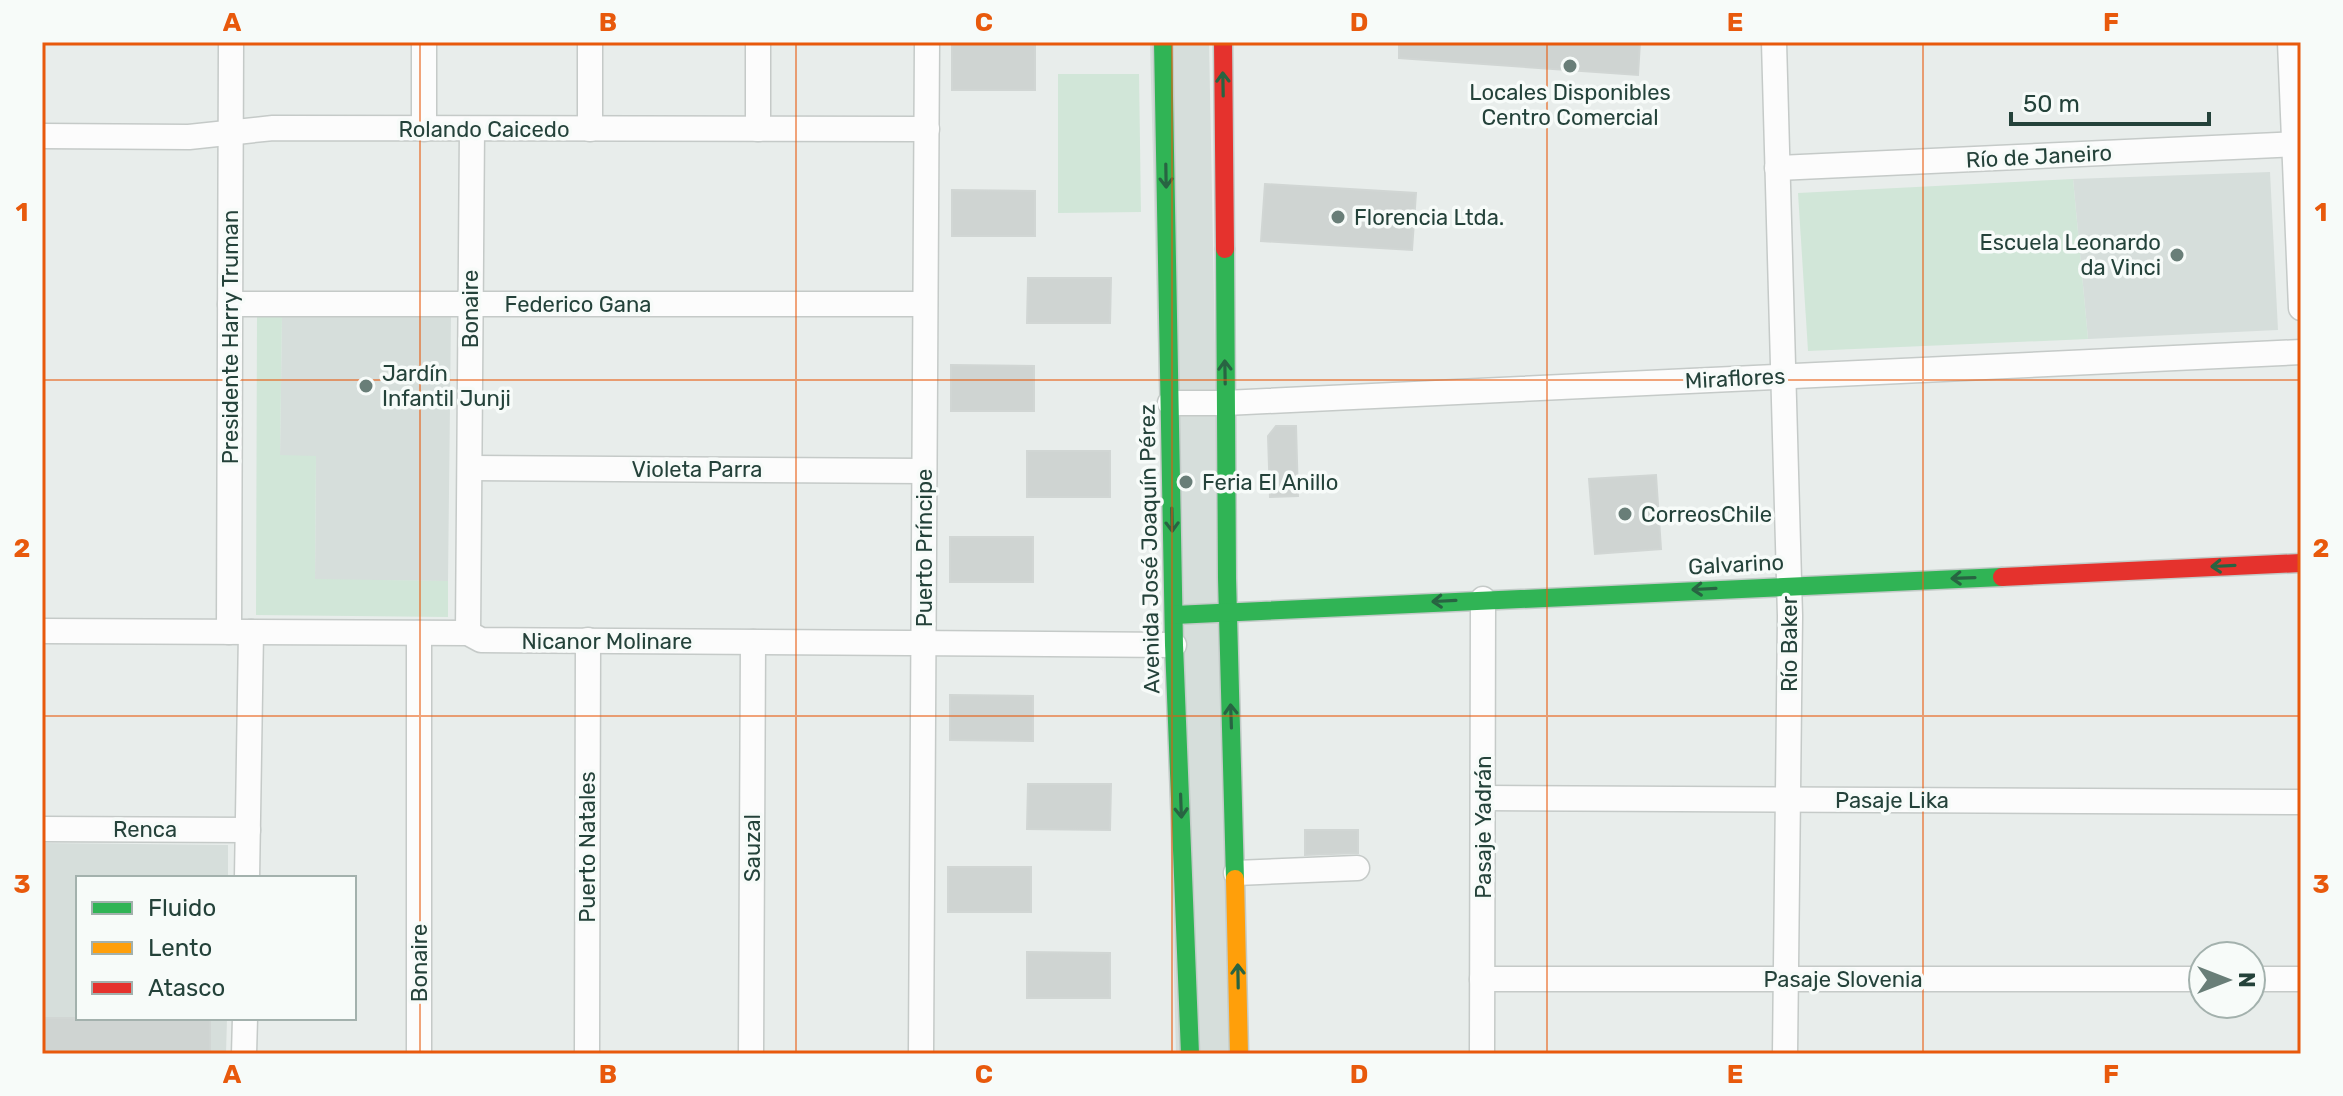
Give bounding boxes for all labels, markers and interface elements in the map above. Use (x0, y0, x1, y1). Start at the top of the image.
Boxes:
text: A (223, 7, 242, 38)
text: B (599, 7, 617, 38)
text: C (975, 7, 993, 38)
text: D (1350, 7, 1368, 38)
text: E (1727, 7, 1743, 38)
text: F (2103, 7, 2119, 38)
marker: Locales Disponibles Centro Comercial (1561, 57, 1579, 75)
one-way arrow (1215, 71, 1231, 98)
scale bar (2011, 76, 2209, 126)
place label: Locales Disponibles Centro Comercial (1469, 79, 1671, 131)
text: 50 m (2023, 90, 2080, 118)
street label: Rolando Caicedo (398, 116, 570, 143)
street label: Río de Janeiro (1965, 139, 2113, 174)
one-way arrow (1158, 162, 1174, 189)
text: 1 (16, 197, 28, 228)
text: 1 (2315, 197, 2327, 228)
place label: Florencia Ltda. (1354, 204, 1504, 231)
marker: Florencia Ltda. (1329, 208, 1347, 226)
street label: Presidente Harry Truman (217, 210, 244, 464)
place label: Escuela Leonardo da Vinci (1979, 229, 2161, 281)
marker: Escuela Leonardo da Vinci (2168, 246, 2186, 264)
street label: Bonaire (457, 270, 484, 348)
street label: Federico Gana (505, 291, 651, 318)
one-way arrow (1217, 359, 1233, 386)
place label: Jardín Infantil Junji (382, 360, 511, 412)
street label: Miraflores (1684, 362, 1786, 395)
marker: Jardín Infantil Junji (357, 377, 375, 395)
street label: Avenida José Joaquín Pérez (1133, 404, 1166, 694)
street label: Violeta Parra (632, 456, 762, 483)
street label: Puerto Príncipe (911, 469, 938, 627)
place label: Feria El Anillo (1202, 469, 1338, 496)
marker: Feria El Anillo (1177, 473, 1195, 491)
place label: CorreosChile (1641, 501, 1772, 528)
marker: CorreosChile (1616, 505, 1634, 523)
one-way arrow (1164, 506, 1180, 533)
text: 2 (14, 533, 30, 564)
text: 2 (2313, 533, 2329, 564)
street label: Galvarino (1687, 549, 1785, 580)
one-way arrow (2210, 559, 2237, 574)
one-way arrow (1950, 570, 1977, 585)
one-way arrow (1691, 582, 1718, 597)
one-way arrow (1431, 594, 1458, 609)
street label: Río Baker (1776, 595, 1803, 692)
street label: Nicanor Molinare (522, 628, 692, 655)
one-way arrow (1224, 703, 1239, 730)
street label: Pasaje Yadrán (1470, 755, 1497, 899)
street label: Puerto Natales (574, 771, 601, 923)
street label: Pasaje Lika (1835, 787, 1949, 814)
one-way arrow (1173, 792, 1188, 819)
street label: Sauzal (739, 814, 766, 882)
street label: Renca (113, 816, 177, 843)
text: 3 (13, 869, 31, 900)
text: 3 (2312, 869, 2330, 900)
legend (76, 876, 356, 1020)
text: Fluido (148, 894, 216, 922)
street label: Bonaire (406, 924, 433, 1002)
text: Lento (148, 934, 212, 962)
north arrow (2187, 940, 2267, 1020)
one-way arrow (1230, 963, 1246, 990)
street label: Pasaje Slovenia (1763, 966, 1923, 993)
text: N (2233, 972, 2260, 988)
text: Atasco (148, 974, 225, 1002)
text: A (223, 1059, 242, 1090)
text: B (599, 1059, 617, 1090)
text: C (975, 1059, 993, 1090)
text: D (1350, 1059, 1368, 1090)
text: E (1727, 1059, 1743, 1090)
text: F (2103, 1059, 2119, 1090)

